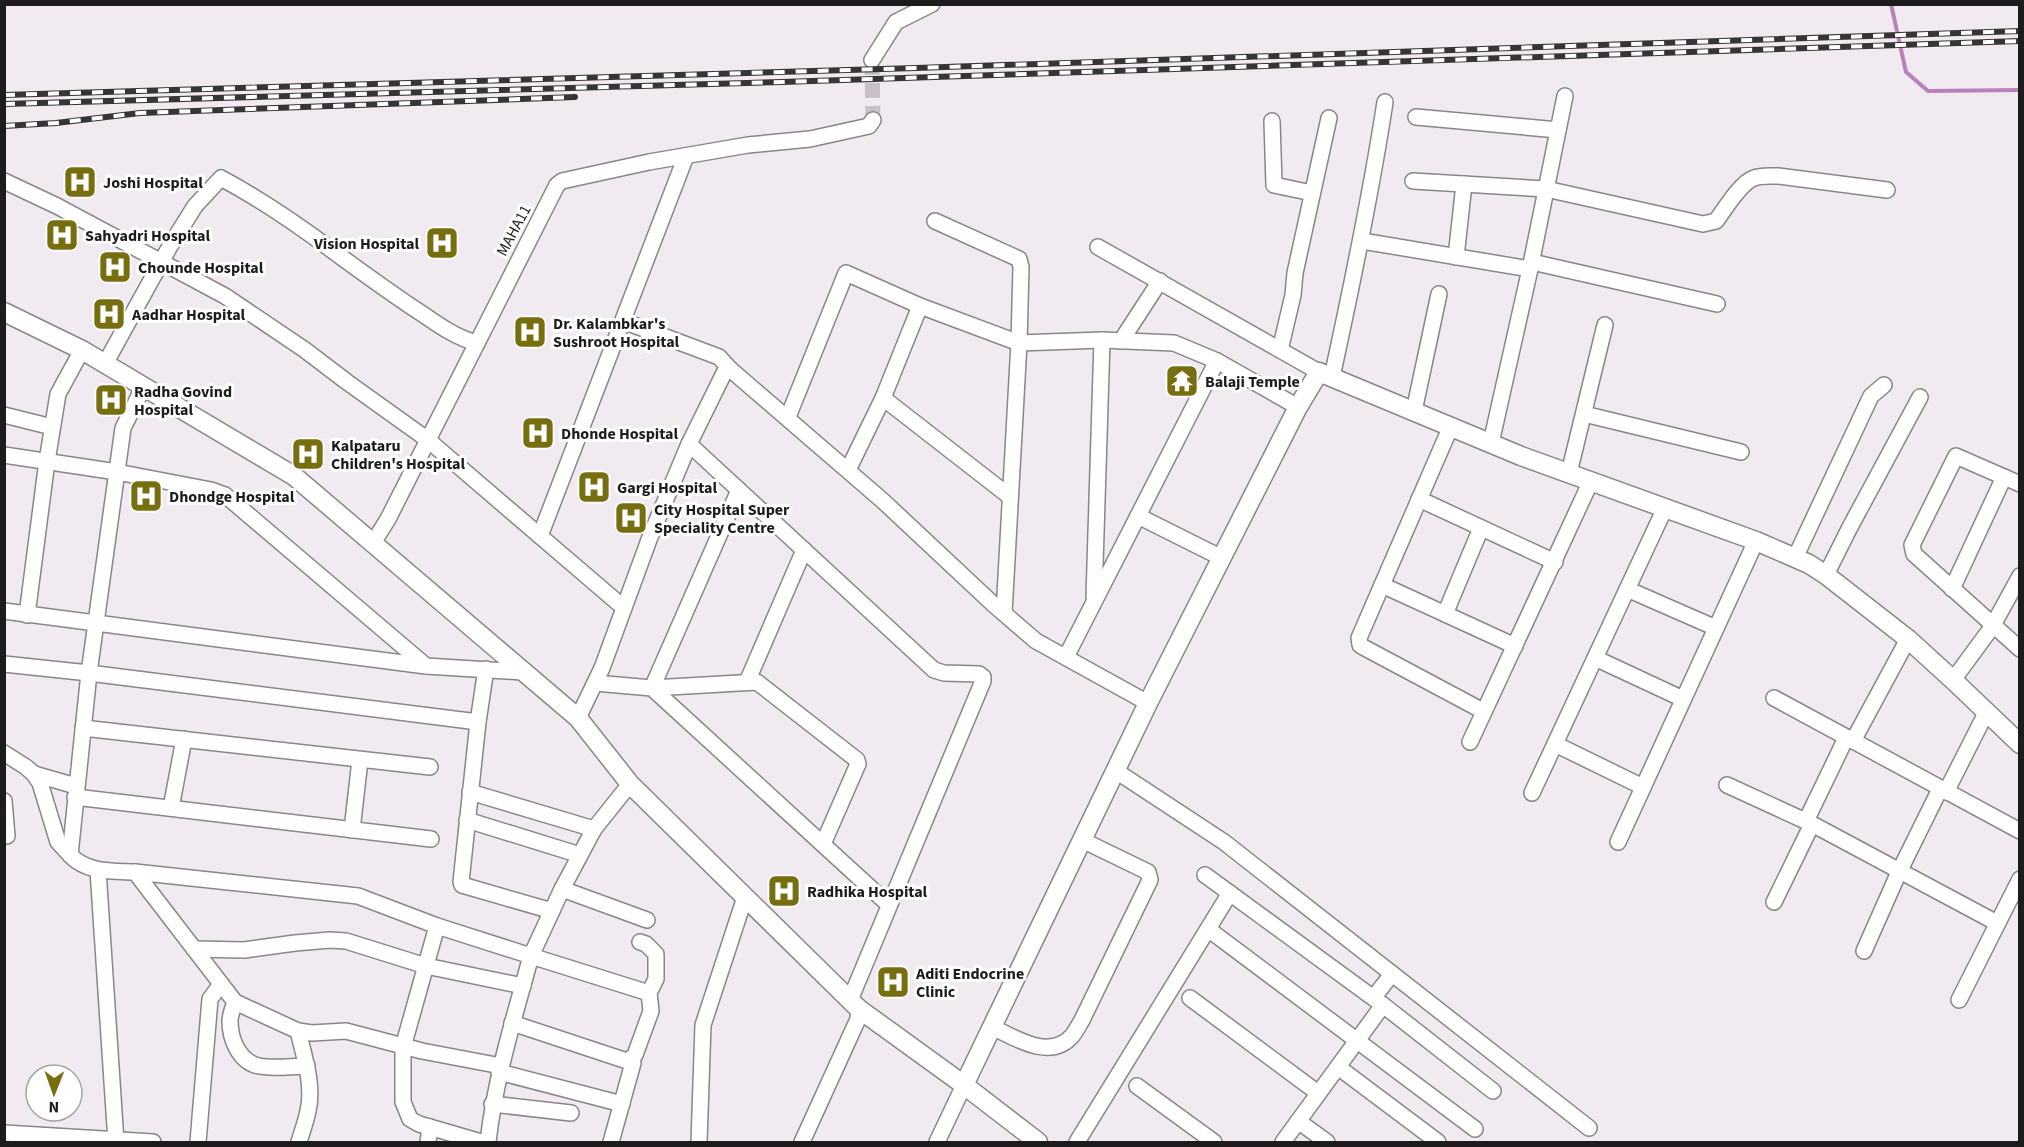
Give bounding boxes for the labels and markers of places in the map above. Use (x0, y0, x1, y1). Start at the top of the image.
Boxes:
hospital icon: Joshi Hospital (62, 164, 98, 200)
place label: Joshi Hospital (103, 172, 203, 194)
hospital icon: Sahyadri Hospital (44, 217, 80, 253)
place label: Sahyadri Hospital (85, 225, 211, 247)
hospital icon: Vision Hospital (424, 225, 460, 261)
place label: Vision Hospital (313, 233, 419, 255)
hospital icon: Chounde Hospital (97, 249, 133, 285)
place label: Chounde Hospital (138, 257, 264, 279)
hospital icon: Aadhar Hospital (91, 296, 127, 332)
place label: Aadhar Hospital (131, 304, 246, 326)
place label: Dr. Kalambkar's Sushroot Hospital (553, 313, 680, 353)
hospital icon: Dr. Kalambkar's Sushroot Hospital (512, 314, 548, 350)
temple icon: Balaji Temple (1164, 363, 1200, 399)
place label: Balaji Temple (1205, 371, 1300, 393)
place label: Radha Govind Hospital (134, 381, 232, 421)
hospital icon: Radha Govind Hospital (93, 382, 129, 418)
hospital icon: Dhonde Hospital (520, 415, 556, 451)
place label: Dhonde Hospital (561, 423, 678, 445)
place label: Kalpataru Children's Hospital (331, 435, 466, 475)
hospital icon: Kalpataru Children's Hospital (290, 436, 326, 472)
hospital icon: Gargi Hospital (576, 469, 612, 505)
place label: Gargi Hospital (617, 477, 717, 499)
hospital icon: Dhondge Hospital (128, 478, 164, 514)
place label: Dhondge Hospital (169, 486, 295, 508)
place label: City Hospital Super Speciality Centre (654, 499, 790, 539)
hospital icon: City Hospital Super Speciality Centre (613, 500, 649, 536)
hospital icon: Radhika Hospital (766, 873, 802, 909)
place label: Radhika Hospital (807, 881, 928, 903)
place label: Aditi Endocrine Clinic (915, 963, 1024, 1003)
hospital icon: Aditi Endocrine Clinic (875, 964, 911, 1000)

